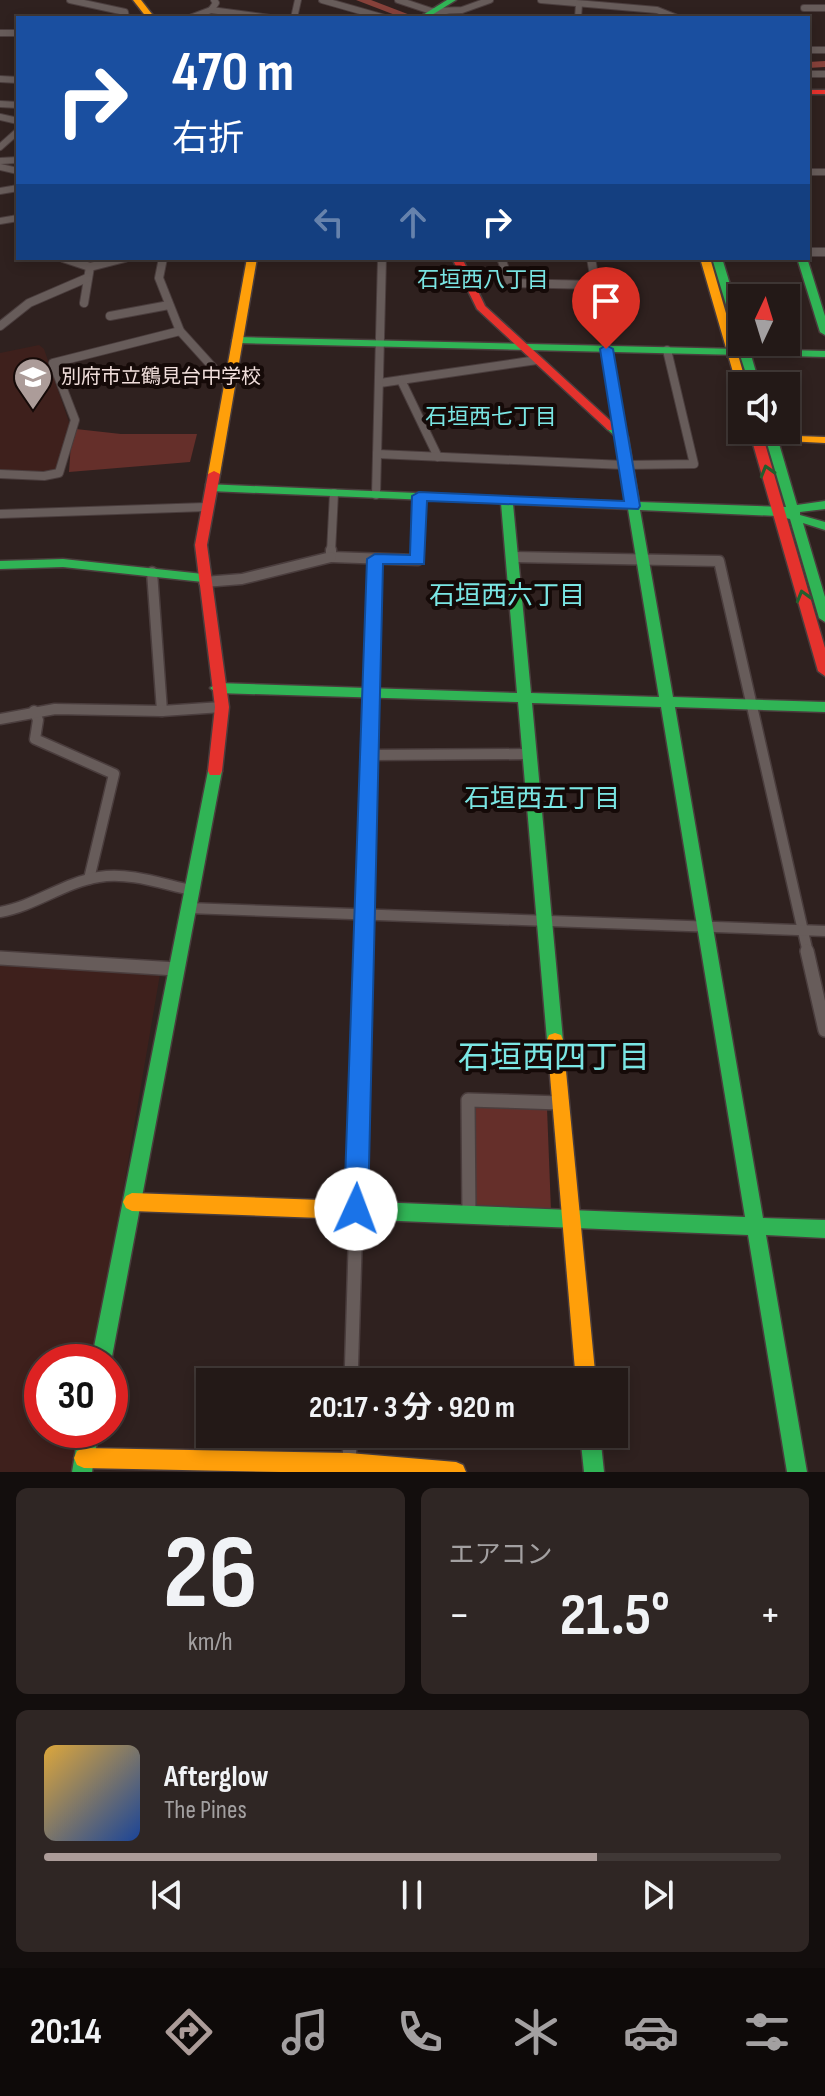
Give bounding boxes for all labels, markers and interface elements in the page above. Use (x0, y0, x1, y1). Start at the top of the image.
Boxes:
text: 470 m (172, 40, 294, 107)
icon: right (40, 48, 144, 152)
text: 右折 (172, 118, 244, 161)
icon: left (307, 200, 351, 244)
icon: ahead (391, 200, 435, 244)
icon: right (475, 200, 519, 244)
district label: 石垣西八丁目 (417, 267, 549, 294)
pin (572, 267, 640, 349)
icon: arrive (584, 279, 628, 323)
north arrow (728, 284, 800, 356)
map controls (728, 284, 800, 444)
school or university icon: 別府市立鶴見台中学校 (12, 356, 54, 411)
place label: 別府市立鶴見台中学校 (61, 365, 261, 389)
button: sound (728, 372, 800, 444)
district label: 石垣西七丁目 (425, 404, 557, 431)
one-way arrow (760, 465, 776, 479)
district label: 石垣西六丁目 (429, 581, 585, 612)
one-way arrow (796, 589, 812, 603)
district label: 石垣西五丁目 (464, 784, 620, 815)
district label: 石垣西四丁目 (458, 1039, 650, 1078)
position arrow (314, 1167, 398, 1251)
speed limit sign: 30 (24, 1344, 128, 1448)
text: 20:17 · 3 分 · 920 m (309, 1390, 515, 1426)
text: 26 (163, 1512, 258, 1637)
text: エアコン (449, 1540, 553, 1571)
text: 21.5° (560, 1580, 670, 1652)
text: − (449, 1589, 470, 1642)
text: + (759, 1589, 781, 1642)
text: km/h (188, 1627, 233, 1658)
text: Afterglow (164, 1759, 269, 1795)
text: The Pines (164, 1795, 247, 1826)
icon: previous (145, 1873, 189, 1917)
icon: pause (390, 1873, 434, 1917)
icon: next (636, 1873, 680, 1917)
icon: directions (161, 2004, 217, 2060)
icon: music (277, 2004, 333, 2060)
icon: phone (392, 2004, 448, 2060)
icon: climate (508, 2004, 564, 2060)
icon: car (623, 2004, 679, 2060)
icon: filters (739, 2004, 795, 2060)
text: 20:14 (30, 2011, 101, 2054)

